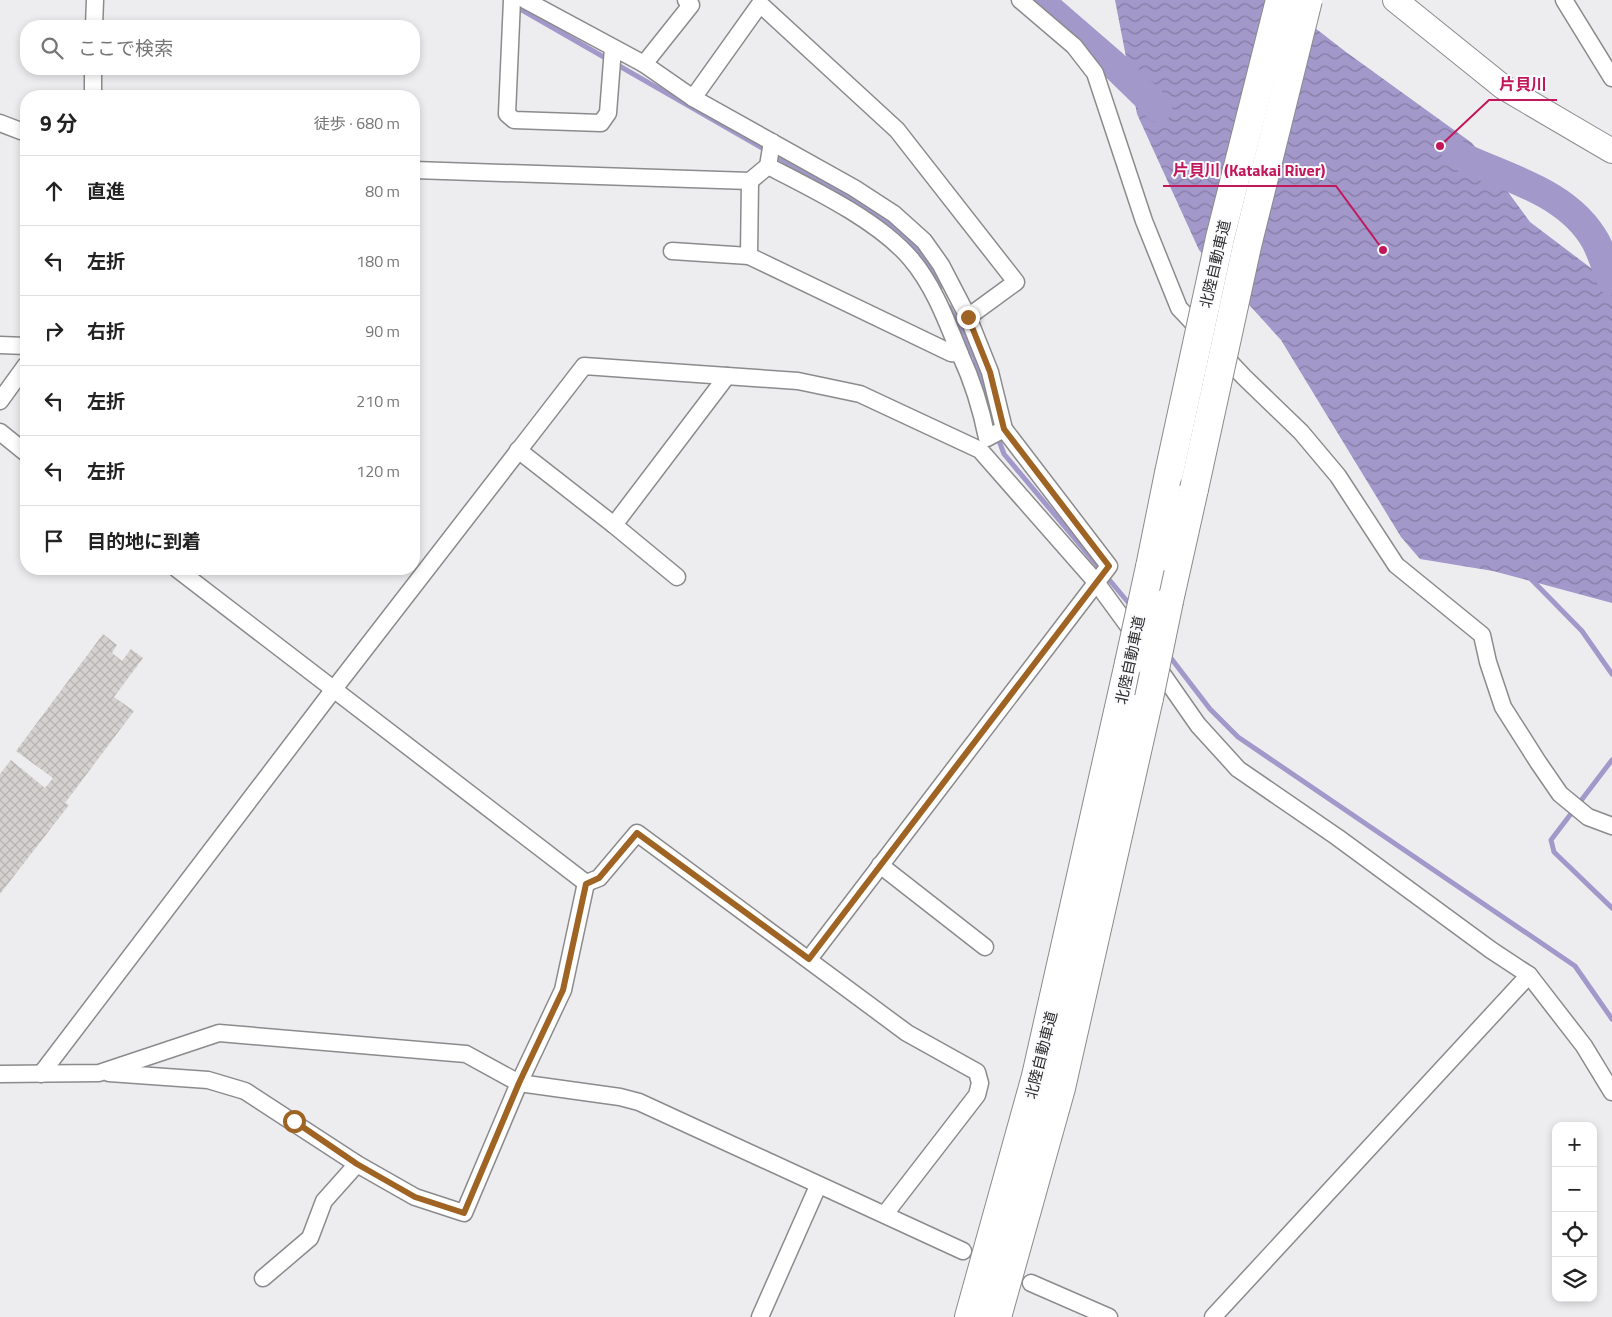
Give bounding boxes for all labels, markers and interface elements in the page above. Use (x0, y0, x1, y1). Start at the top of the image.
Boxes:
search box (20, 20, 420, 75)
text: ここで検索 (78, 33, 173, 62)
icon: search (38, 34, 66, 62)
callout: 片貝川 (1489, 69, 1557, 100)
text: 片貝川 (1499, 72, 1547, 96)
text: 9 分 (40, 107, 77, 139)
text: 徒歩 · 680 m (314, 111, 400, 135)
callout: 片貝川 (Katakai River) (1163, 155, 1336, 186)
text: 片貝川 (Katakai River) (1172, 158, 1326, 182)
text: 直進 (87, 176, 125, 205)
icon: ahead (40, 177, 68, 205)
text: 80 m (365, 179, 400, 203)
street label: 北陸自動車道 (1194, 218, 1236, 310)
text: 左折 (87, 246, 125, 275)
icon: left (40, 247, 68, 275)
text: 180 m (356, 249, 400, 273)
route end (957, 306, 980, 329)
text: 右折 (87, 316, 125, 345)
icon: right (40, 317, 68, 345)
text: 90 m (365, 319, 400, 343)
text: 左折 (87, 386, 125, 415)
icon: left (40, 387, 68, 415)
text: 210 m (356, 389, 400, 413)
text: 左折 (87, 456, 125, 485)
icon: left (40, 457, 68, 485)
text: 120 m (356, 459, 400, 483)
text: 目的地に到着 (87, 526, 201, 555)
icon: arrive (40, 527, 68, 555)
street label: 北陸自動車道 (1109, 614, 1151, 706)
street label: 北陸自動車道 (1019, 1009, 1063, 1101)
route start (283, 1110, 306, 1133)
map controls (1552, 1122, 1597, 1302)
button: + (1552, 1122, 1597, 1167)
button: − (1552, 1167, 1597, 1212)
button: locate (1552, 1212, 1597, 1257)
button: layers (1552, 1257, 1597, 1302)

